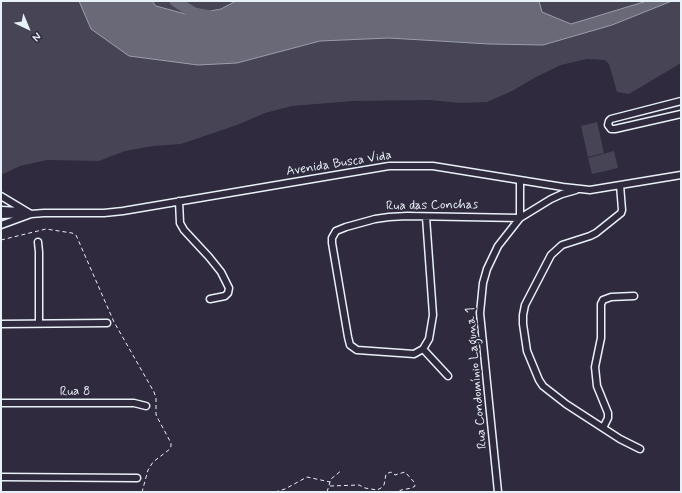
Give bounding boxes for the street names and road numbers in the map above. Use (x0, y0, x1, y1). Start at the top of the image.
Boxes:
street label: Avenida Busca Vida (285, 148, 393, 180)
street label: Rua das Conchas (386, 197, 478, 215)
street label: Rua Condomínio Laguna 1 (463, 306, 491, 450)
street label: Rua 8 (60, 384, 90, 400)

